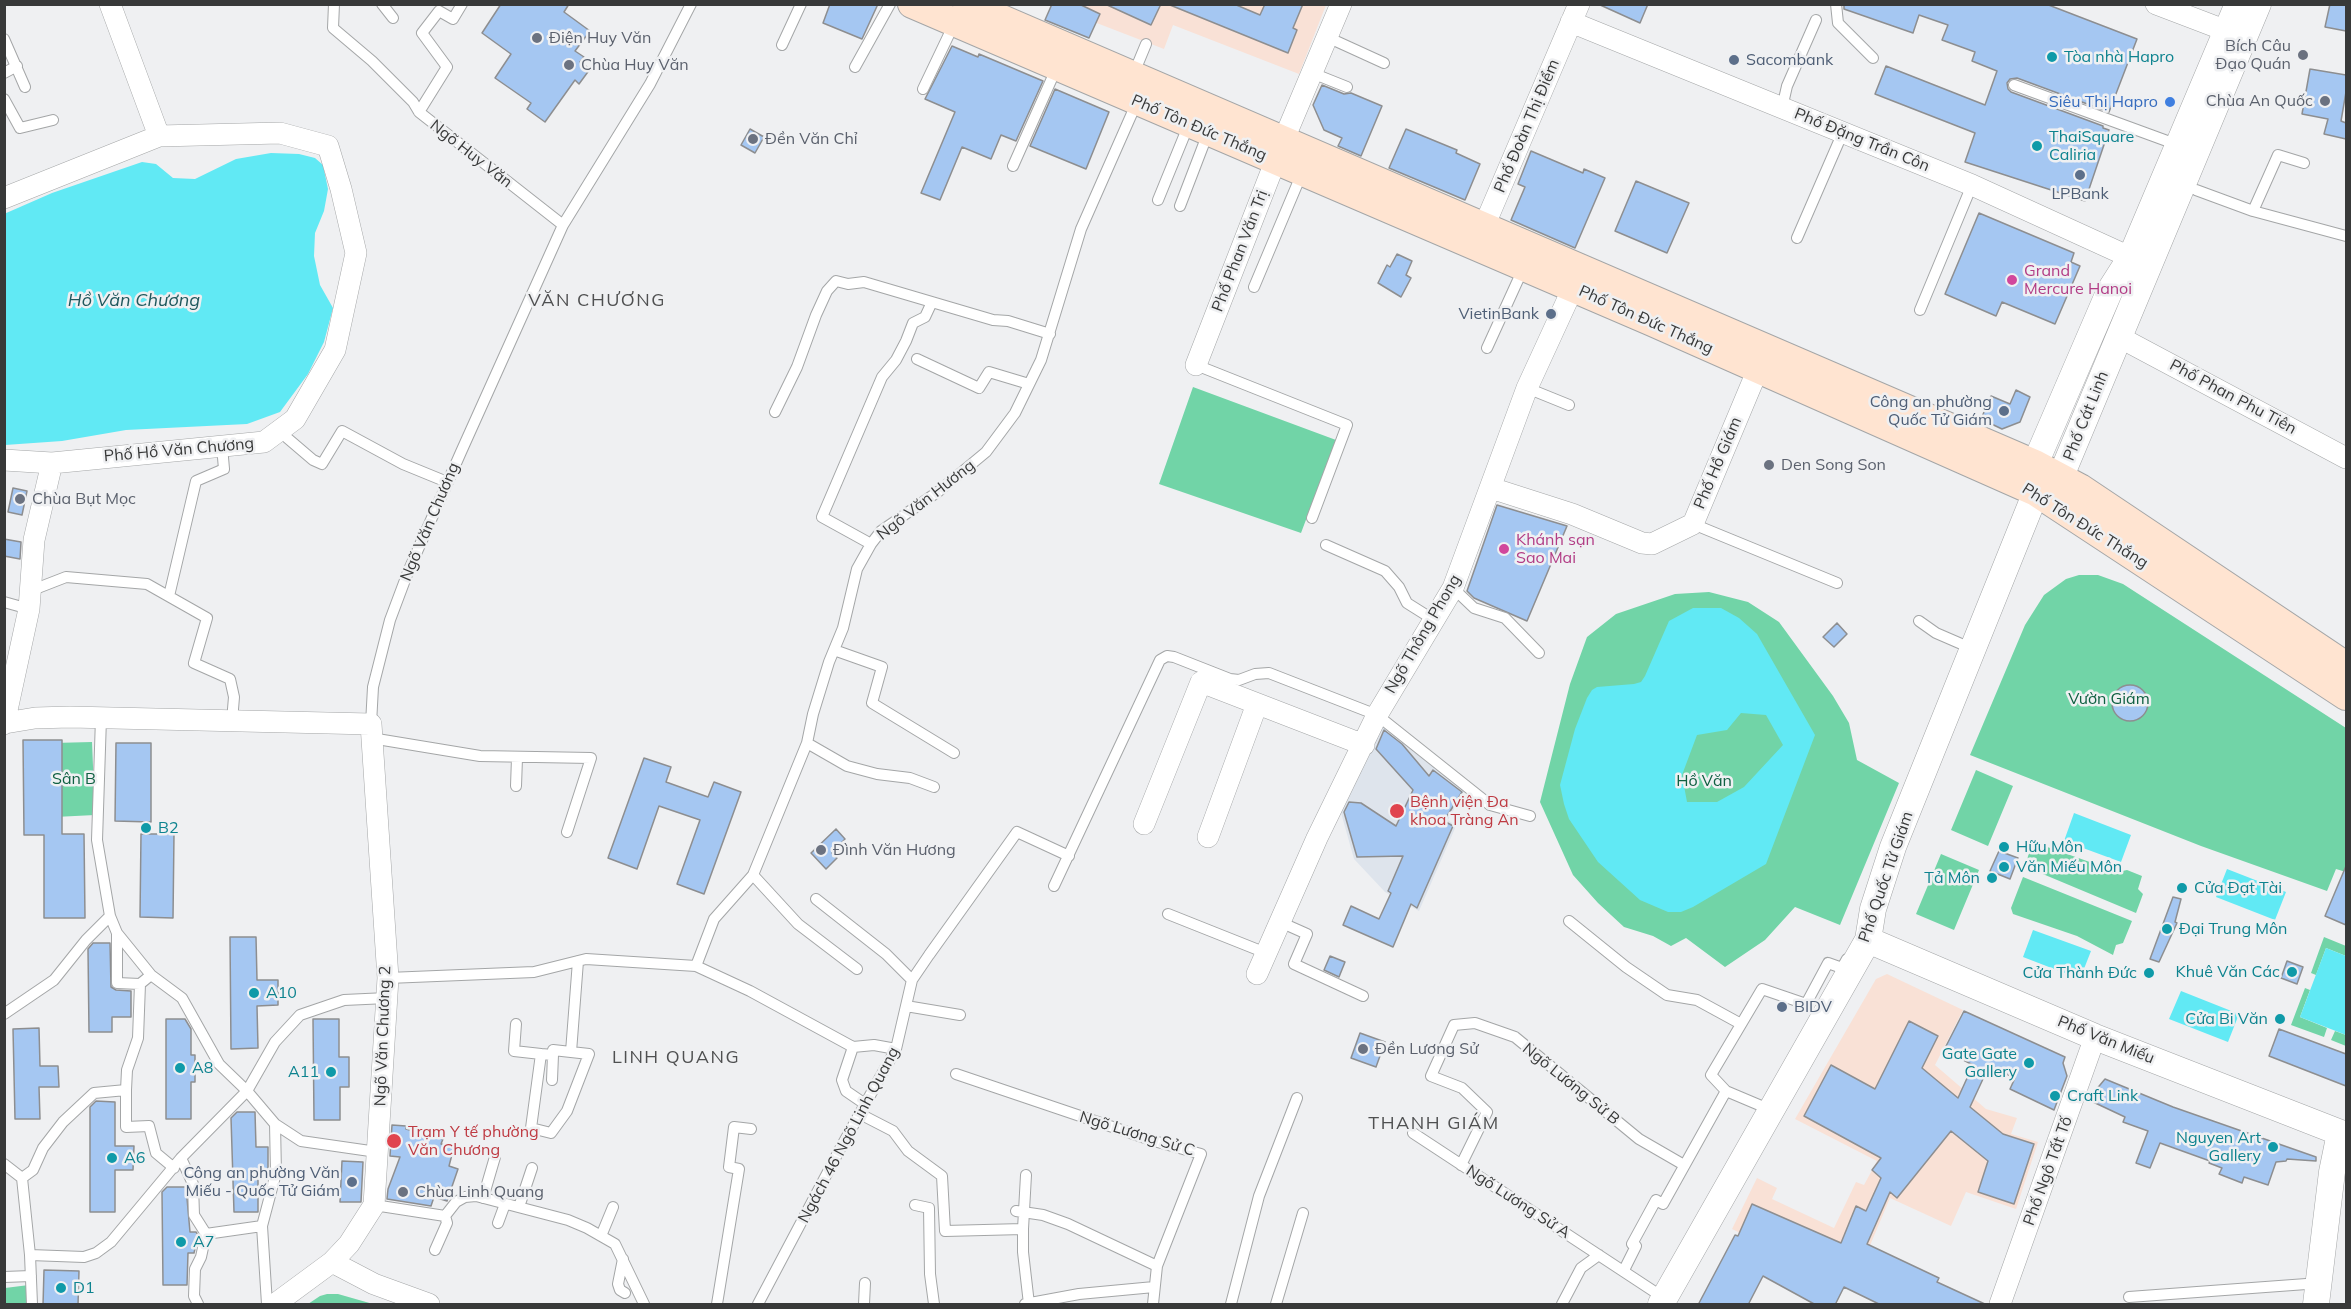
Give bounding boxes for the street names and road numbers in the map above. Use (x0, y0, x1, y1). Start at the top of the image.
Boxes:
street label: Phố Đoàn Thị Điểm (1490, 56, 1564, 196)
street label: Phố Tôn Đức Thắng (1128, 91, 1270, 165)
street label: Phố Đặng Trần Côn (1792, 104, 1932, 176)
street label: Ngõ Huy Văn (426, 116, 516, 192)
street label: Phố Phan Văn Trị (1208, 188, 1272, 314)
street label: Phố Tôn Đức Thắng (1576, 282, 1716, 358)
street label: Phố Phan Phu Tiên (2166, 355, 2300, 439)
street label: Phố Cát Linh (2059, 368, 2113, 464)
street label: Phố Hồ Giám (1690, 414, 1746, 512)
street label: Phố Hồ Văn Chương (103, 434, 255, 466)
street label: Ngõ Văn Hương (873, 456, 979, 544)
street label: Ngõ Văn Chương (396, 460, 464, 584)
street label: Phố Tôn Đức Thắng (2018, 479, 2152, 573)
street label: Ngõ Thông Phong (1381, 571, 1465, 697)
street label: Phố Quốc Tử Giám (1855, 809, 1917, 945)
street label: Ngõ Văn Chương 2 (371, 965, 395, 1107)
street label: Phố Văn Miếu (2055, 1012, 2157, 1068)
street label: Ngõ Lương Sử B (1519, 1039, 1623, 1129)
street label: Ngách 46 Ngõ Linh Quang (794, 1044, 904, 1226)
street label: Ngõ Lương Sử C (1077, 1107, 1197, 1161)
street label: Phố Ngô Tất Tố (2019, 1114, 2077, 1228)
street label: Ngõ Lương Sử A (1462, 1161, 1574, 1243)

